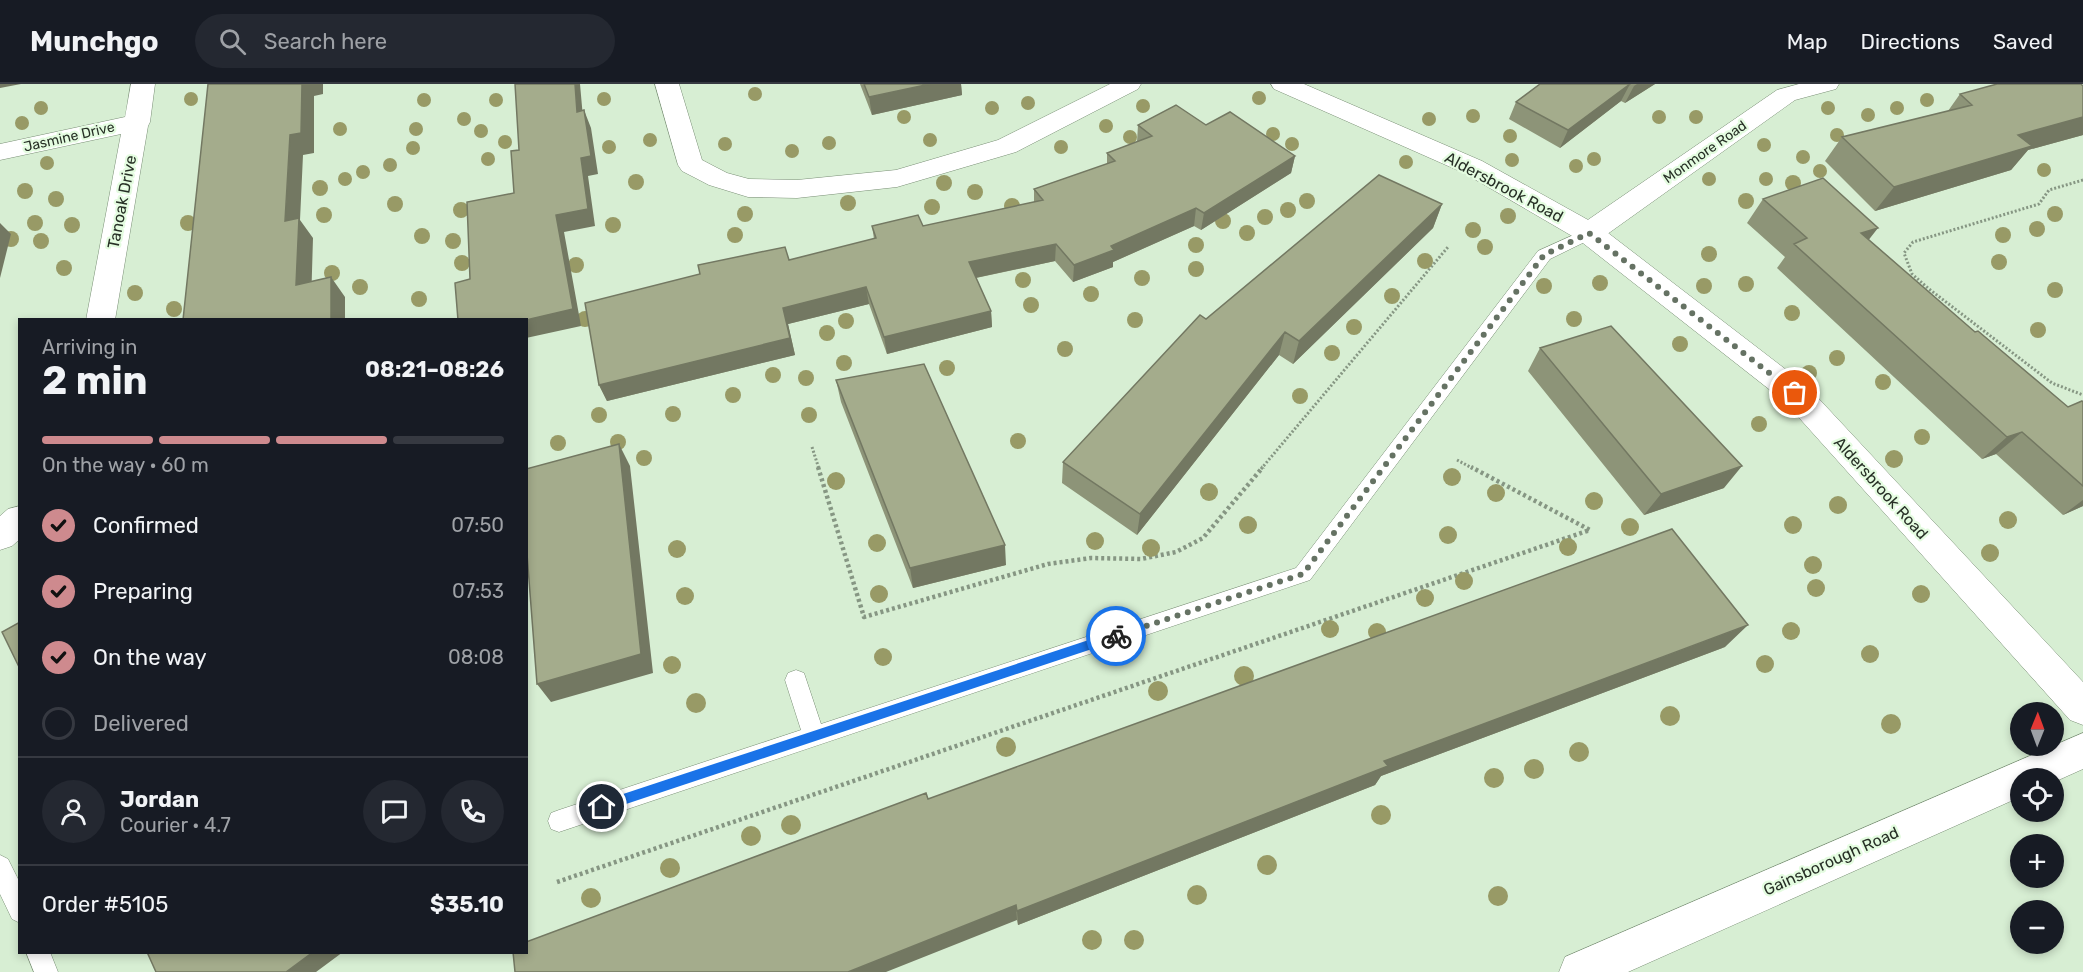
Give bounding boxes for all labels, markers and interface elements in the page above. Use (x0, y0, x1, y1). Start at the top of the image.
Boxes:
search box (195, 14, 615, 68)
text: Munchgo (30, 25, 159, 58)
icon: search (216, 25, 249, 58)
text: Search here (264, 28, 387, 55)
text: Map (1787, 29, 1828, 54)
text: Directions (1861, 29, 1960, 54)
text: Saved (1993, 29, 2053, 54)
street label: Monmore Road (1660, 117, 1750, 187)
street label: Jasmine Drive (22, 118, 116, 156)
street label: Aldersbrook Road (1442, 148, 1566, 226)
street label: Tanoak Drive (104, 154, 140, 250)
text: Arriving in (42, 335, 137, 359)
text: 08:21–08:26 (365, 356, 504, 383)
text: 2 min (42, 358, 148, 404)
pin (1769, 367, 1820, 418)
icon: bag (1778, 376, 1811, 409)
street label: Aldersbrook Road (1830, 433, 1932, 543)
text: On the way · 60 m (42, 453, 209, 477)
icon: check (42, 509, 75, 542)
text: Confirmed (93, 512, 199, 539)
text: 07:50 (451, 513, 504, 537)
icon: check (42, 575, 75, 608)
text: Preparing (93, 578, 193, 605)
text: 07:53 (452, 579, 504, 603)
courier (1086, 606, 1146, 666)
icon: bike (1100, 620, 1133, 653)
icon: check (42, 641, 75, 674)
text: On the way (93, 644, 207, 671)
text: 08:08 (448, 645, 504, 669)
north arrow (2010, 702, 2064, 756)
map controls (2010, 702, 2064, 954)
text: Delivered (93, 710, 189, 737)
button: locate (2010, 768, 2064, 822)
button: person (42, 780, 105, 843)
button: chat (363, 780, 426, 843)
button: phone (441, 780, 504, 843)
pin (576, 781, 627, 832)
text: Jordan (120, 786, 199, 813)
icon: home (585, 790, 618, 823)
text: Courier · 4.7 (120, 813, 231, 837)
street label: Gainsborough Road (1760, 823, 1902, 899)
button: + (2010, 834, 2064, 888)
text: Order #5105 (42, 891, 168, 918)
text: $35.10 (430, 891, 504, 918)
button: − (2010, 900, 2064, 954)

